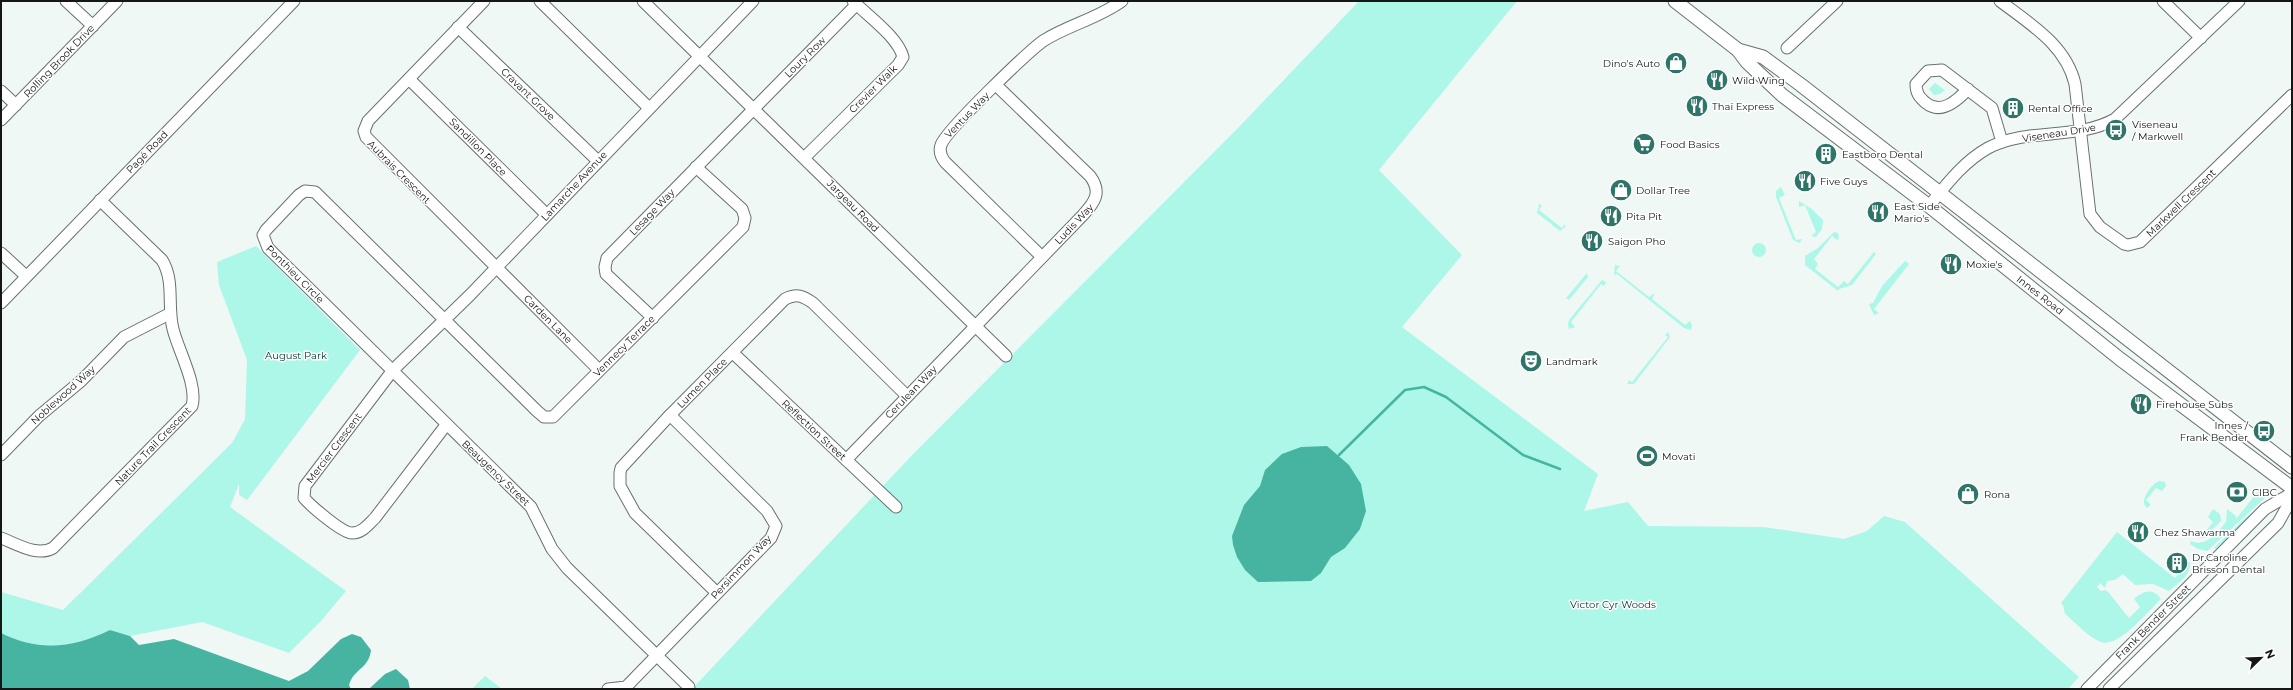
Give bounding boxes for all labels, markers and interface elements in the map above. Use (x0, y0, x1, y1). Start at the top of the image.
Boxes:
street label: Rolling Brook Drive (21, 22, 97, 100)
street label: Loury Row (782, 34, 828, 80)
shop icon: Dino's Auto (1663, 50, 1689, 76)
place label: Dino's Auto (1603, 57, 1660, 70)
street label: Crevier Walk (846, 62, 900, 116)
street label: Cravant Grove (498, 65, 558, 123)
restaurant icon: Wild Wing (1704, 67, 1730, 93)
place label: Wild Wing (1732, 74, 1785, 87)
street label: Ventus Way (942, 89, 993, 141)
restaurant icon: Thaï Express (1684, 93, 1710, 119)
building icon: Rental Office (2000, 95, 2026, 121)
place label: Thaï Express (1712, 100, 1774, 113)
place label: Rental Office (2028, 102, 2093, 115)
street label: Sandillon Place (446, 115, 510, 179)
bus stop icon: Viseneau / Markwell (2103, 117, 2129, 143)
place label: Viseneau / Markwell (2131, 118, 2183, 143)
street label: Viseneau Drive (2021, 121, 2097, 145)
street label: Pagé Road (123, 128, 171, 176)
supermarket icon: Food Basics (1631, 131, 1657, 157)
street label: Aubrais Crescent (365, 138, 433, 206)
place label: Food Basics (1660, 138, 1720, 151)
building icon: Eastboro Dental (1813, 141, 1839, 167)
street label: Lamarche Avenue (538, 148, 610, 224)
place label: Eastboro Dental (1842, 148, 1923, 161)
street label: Markwell Crescent (2143, 166, 2219, 240)
restaurant icon: Five Guys (1792, 168, 1818, 194)
place label: Five Guys (1820, 175, 1868, 188)
street label: Jargeau Road (823, 176, 882, 235)
shop icon: Dollar Tree (1608, 177, 1634, 203)
place label: Dollar Tree (1636, 184, 1690, 197)
street label: Lesage Way (627, 186, 678, 238)
restaurant icon: East Side Mario's (1865, 199, 1891, 225)
street label: Ludis Way (1052, 200, 1097, 247)
place label: East Side Mario's (1894, 200, 1940, 225)
restaurant icon: Pita Pit (1598, 203, 1624, 229)
place label: Pita Pit (1626, 210, 1662, 223)
restaurant icon: Saigon Pho (1579, 228, 1605, 254)
place label: Saigon Pho (1608, 235, 1665, 248)
street label: Ponthieu Circle (263, 242, 327, 306)
restaurant icon: Moxie's (1938, 251, 1964, 277)
place label: Moxie's (1966, 258, 2002, 271)
street label: Innes Road (2014, 273, 2066, 317)
street label: Carden Lane (521, 292, 575, 346)
street label: Vennecy Terrace (590, 312, 658, 380)
theatre icon: Landmark (1518, 348, 1544, 374)
park label: August Park (265, 349, 327, 362)
street label: Lumen Place (674, 355, 730, 411)
place label: Landmark (1546, 355, 1598, 368)
street label: Noblewood Way (28, 362, 98, 427)
street label: Cerulean Way (882, 362, 940, 421)
restaurant icon: Firehouse Subs (2128, 391, 2154, 417)
street label: Reflection Street (779, 397, 849, 463)
place label: Firehouse Subs (2156, 398, 2233, 411)
street label: Nature Trail Crescent (112, 404, 194, 488)
street label: Mercier Crescent (303, 410, 365, 486)
bus stop icon: Innes / Frank Bender (2251, 418, 2277, 444)
place label: Innes / Frank Bender (2180, 419, 2249, 444)
street label: Beaugency Street (459, 437, 533, 509)
sports icon: Movati (1634, 443, 1660, 469)
place label: Movati (1662, 450, 1696, 463)
bank icon: CIBC (2224, 479, 2250, 505)
shop icon: Rona (1955, 481, 1981, 507)
place label: CIBC (2252, 486, 2277, 499)
place label: Rona (1984, 488, 2010, 501)
restaurant icon: Chez Shawarma (2125, 519, 2151, 545)
place label: Chez Shawarma (2154, 526, 2235, 539)
street label: Persimmon Way (708, 532, 775, 602)
building icon: Dr.Caroline Brisson Dental (2164, 550, 2190, 576)
place label: Dr.Caroline Brisson Dental (2192, 551, 2265, 576)
street label: Frank Bender Street (2113, 582, 2193, 662)
park label: Victor Cyr Woods (1570, 598, 1656, 611)
north arrow (2241, 638, 2281, 678)
text: N (2262, 647, 2278, 661)

